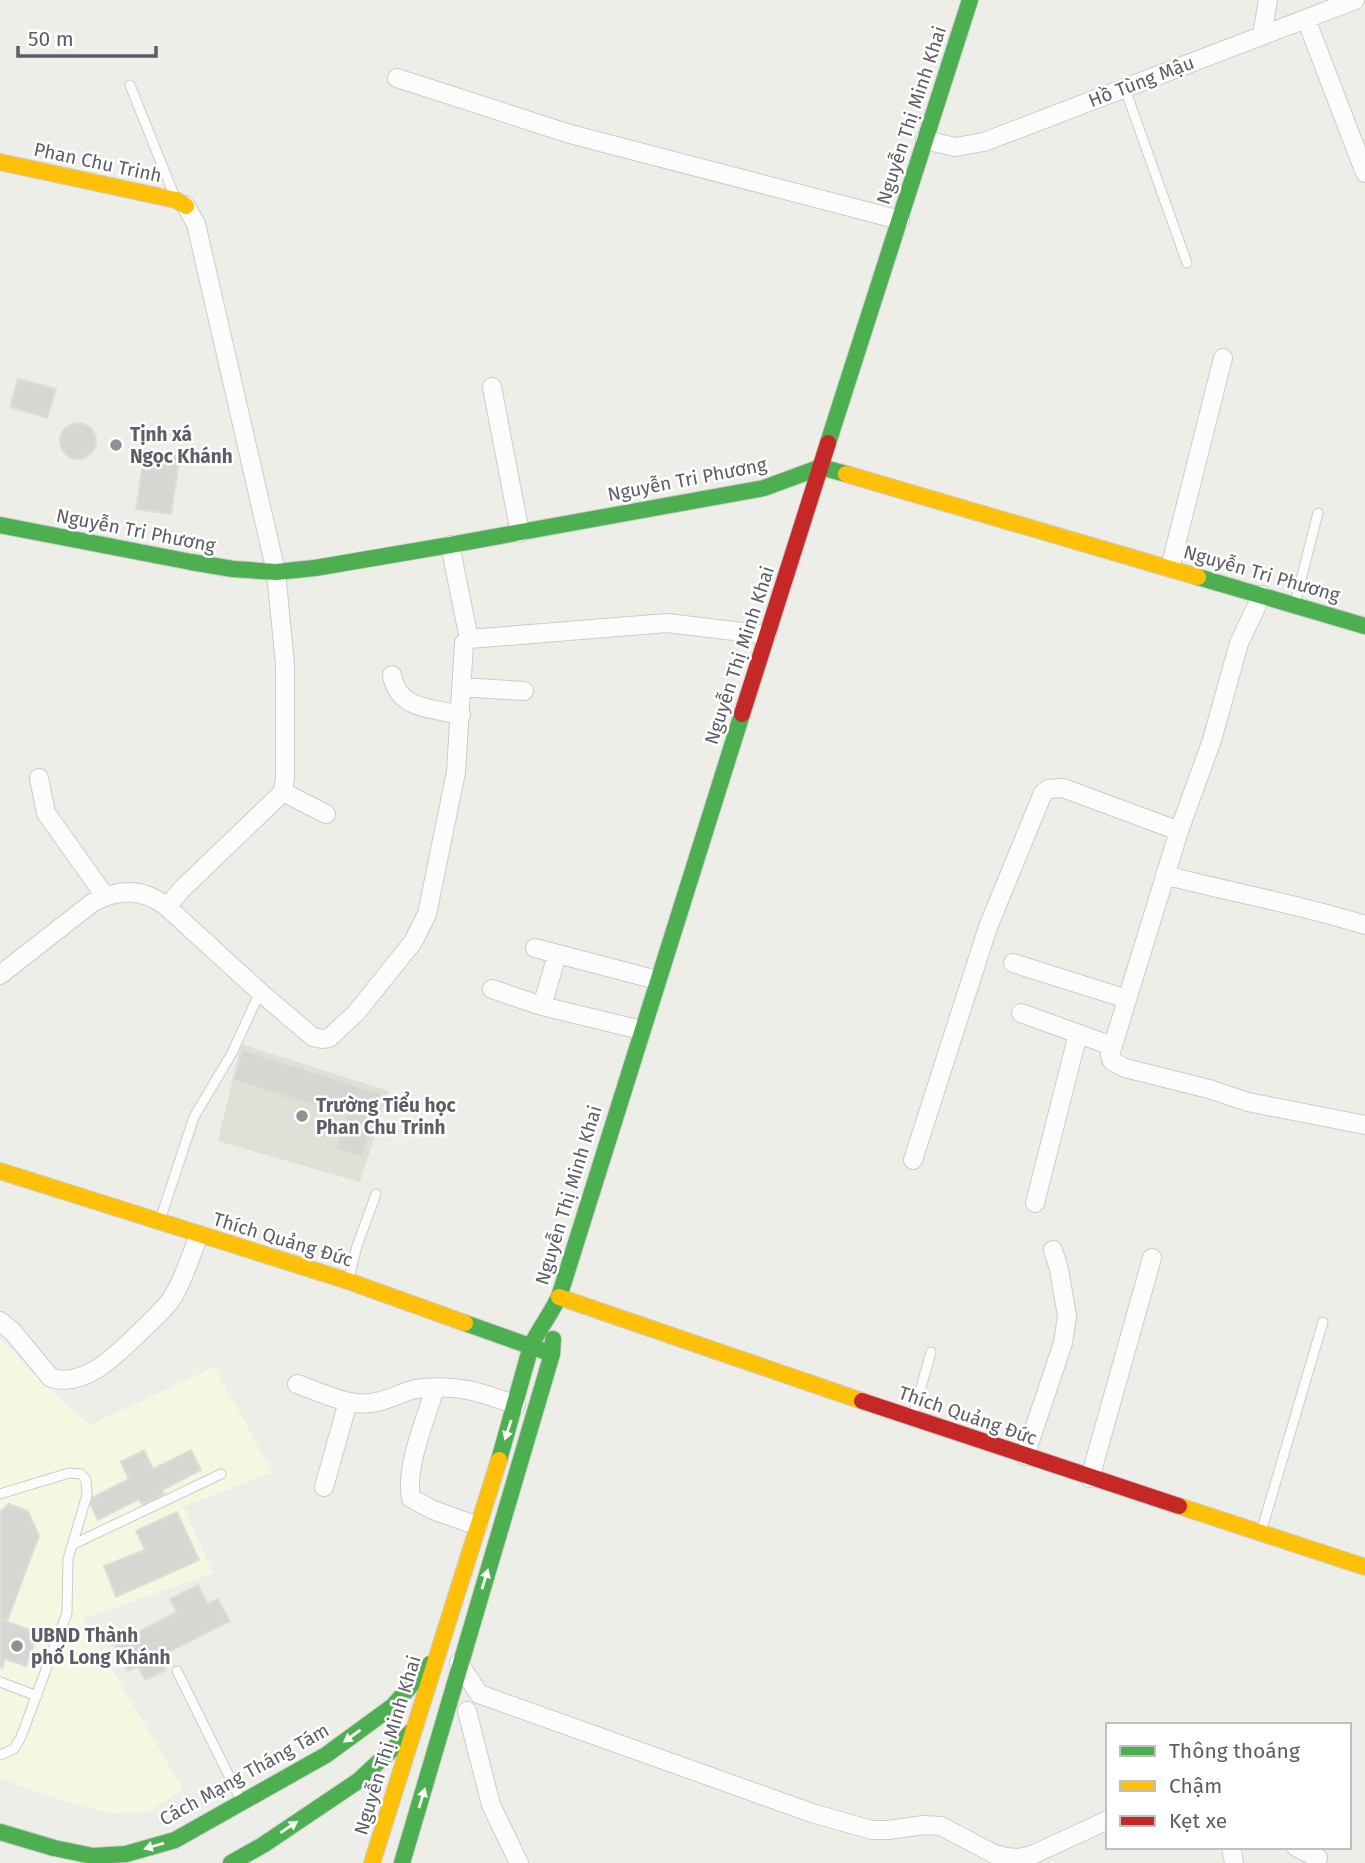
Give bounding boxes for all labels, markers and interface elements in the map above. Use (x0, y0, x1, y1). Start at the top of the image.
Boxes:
scale bar (18, 14, 156, 58)
street label: Nguyễn Thị Minh Khai (872, 23, 951, 207)
text: 50 m (28, 26, 74, 52)
street label: Hồ Tùng Mậu (1085, 51, 1197, 112)
street label: Phan Chu Trinh (32, 138, 164, 187)
place label: Tịnh xá Ngọc Khánh (130, 423, 233, 468)
marker: Tịnh xá Ngọc Khánh (108, 437, 124, 453)
street label: Nguyễn Tri Phương (606, 453, 769, 506)
street label: Nguyễn Tri Phương (54, 504, 218, 557)
street label: Nguyễn Tri Phương (1181, 540, 1343, 607)
street label: Nguyễn Thị Minh Khai (700, 563, 779, 747)
place label: Trường Tiểu học Phan Chu Trinh (316, 1091, 456, 1139)
street label: Nguyễn Thị Minh Khai (530, 1103, 607, 1288)
marker: Trường Tiểu học Phan Chu Trinh (294, 1108, 310, 1124)
street label: Thích Quảng Đức (210, 1207, 355, 1272)
street label: Thích Quảng Đức (896, 1381, 1040, 1450)
one-way arrow (502, 1420, 513, 1441)
one-way arrow (480, 1568, 490, 1589)
place label: UBND Thành phố Long Khánh (31, 1624, 171, 1669)
marker: UBND Thành phố Long Khánh (9, 1638, 25, 1654)
street label: Nguyễn Thị Minh Khai (349, 1653, 426, 1838)
street label: Cách Mạng Tháng Tám (156, 1718, 333, 1831)
legend (1106, 1723, 1351, 1849)
one-way arrow (343, 1729, 361, 1743)
text: Thông thoáng (1169, 1738, 1300, 1764)
text: Chậm (1169, 1773, 1222, 1799)
one-way arrow (417, 1787, 427, 1808)
text: Kẹt xe (1169, 1808, 1227, 1834)
one-way arrow (280, 1820, 298, 1834)
one-way arrow (143, 1841, 164, 1851)

